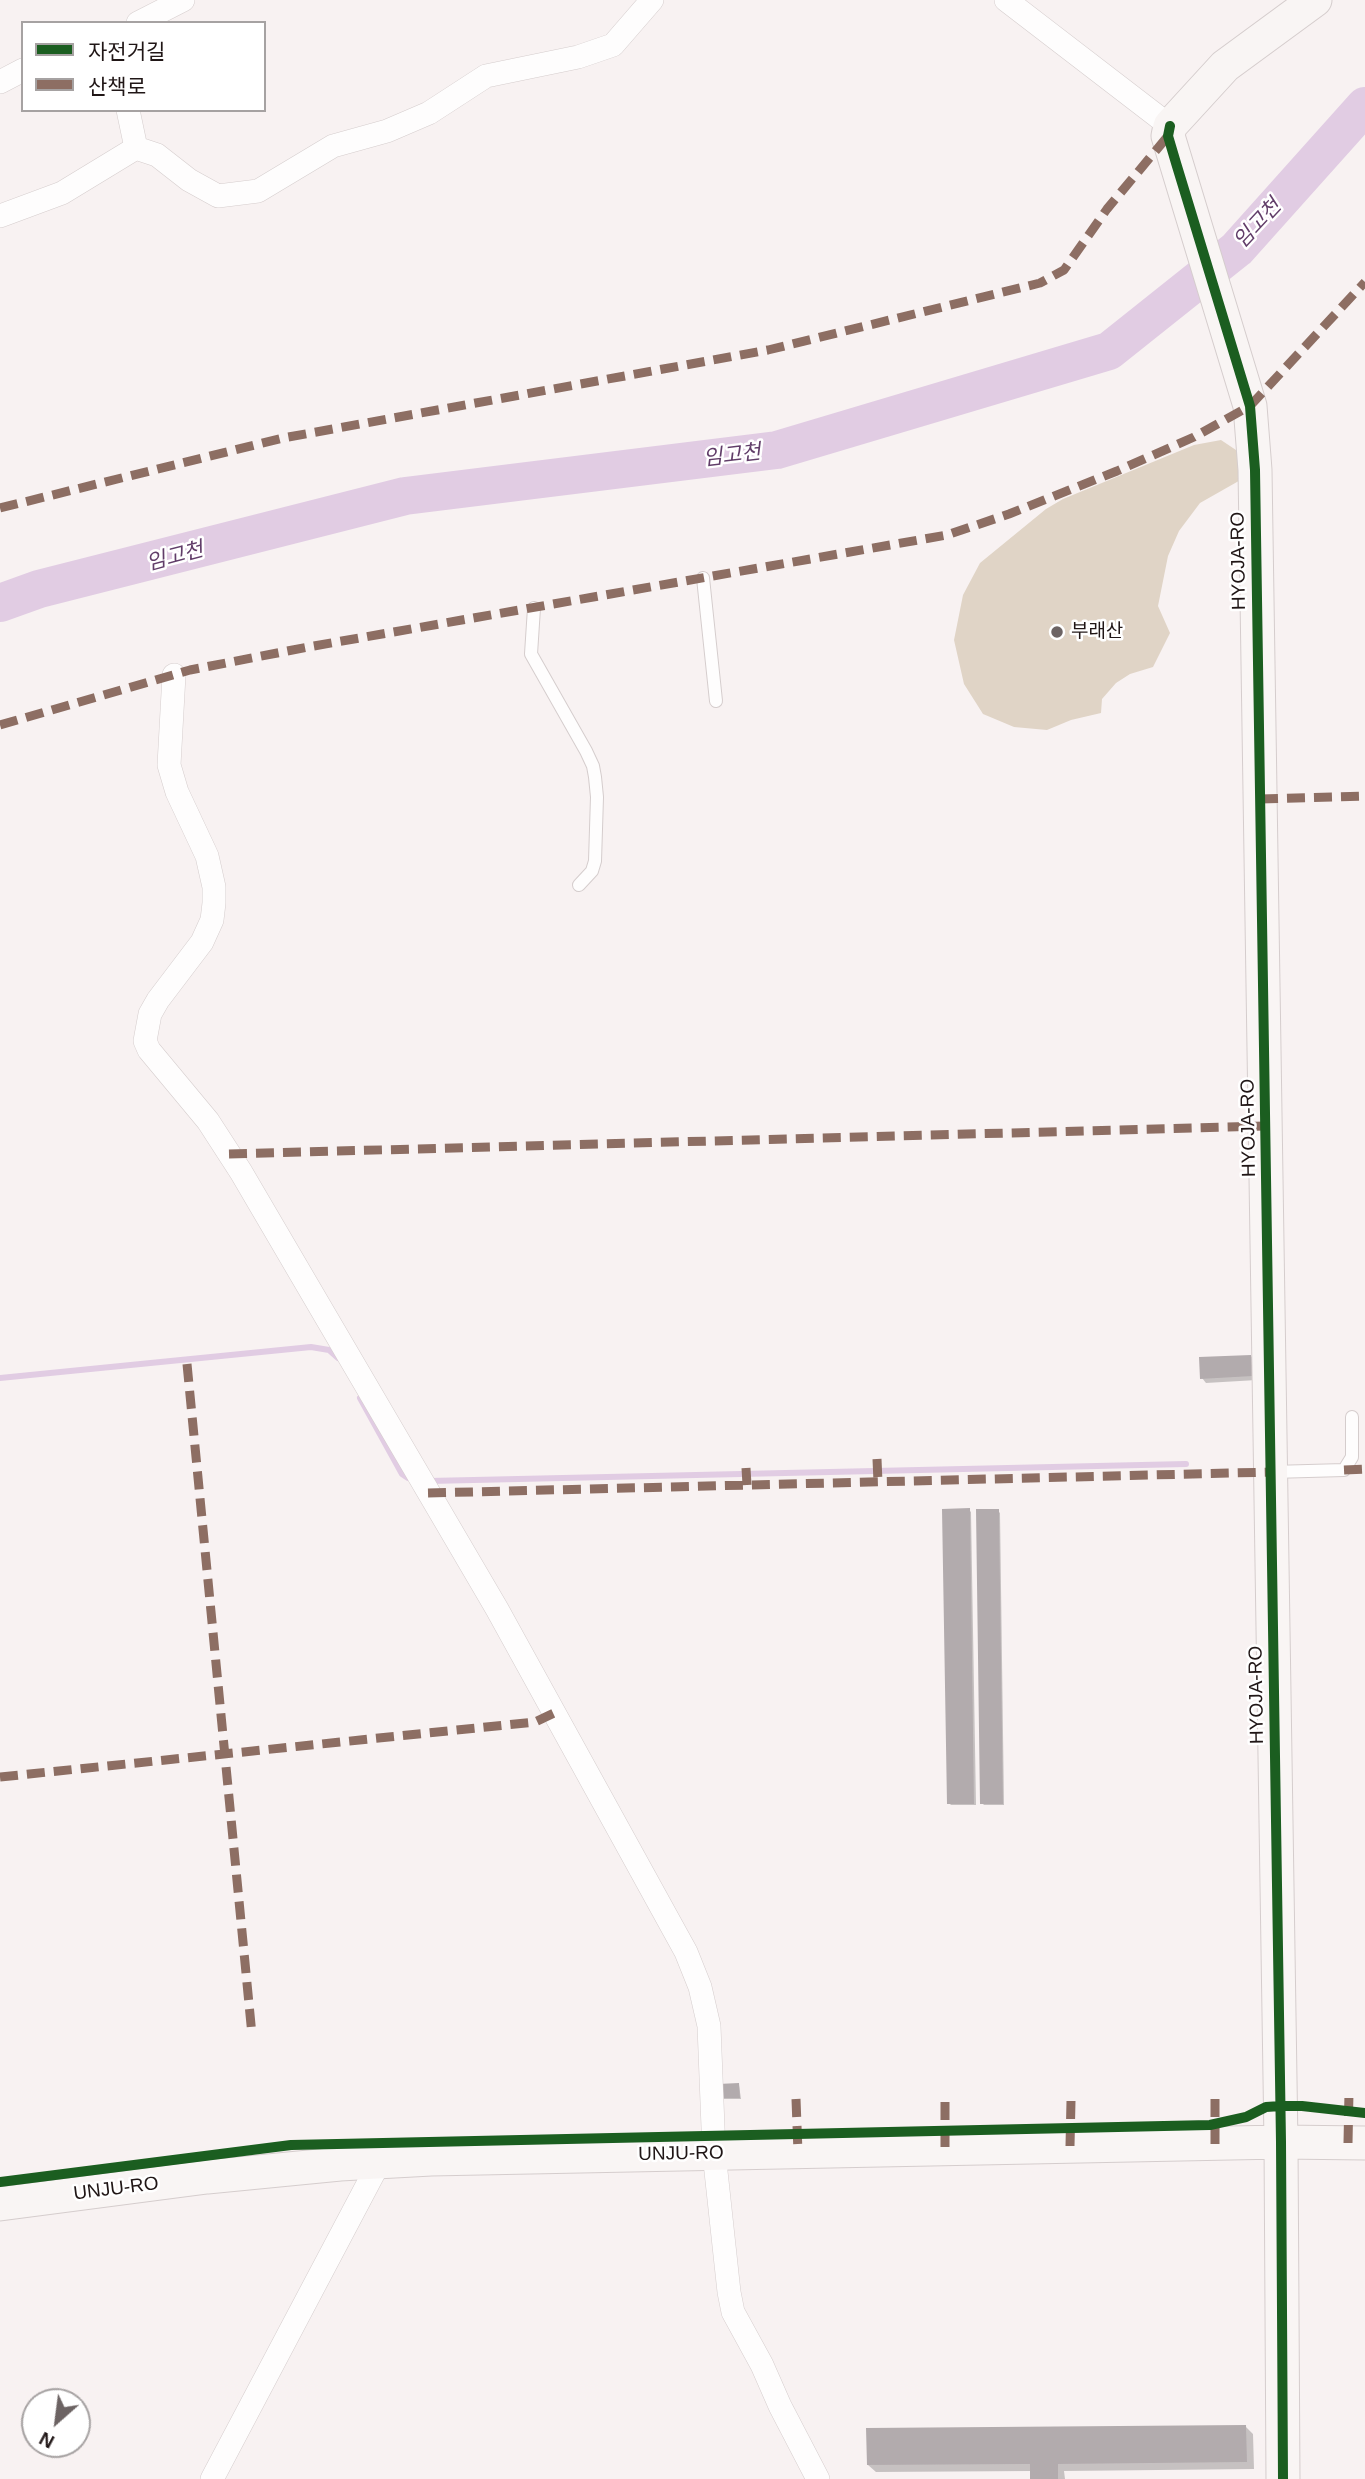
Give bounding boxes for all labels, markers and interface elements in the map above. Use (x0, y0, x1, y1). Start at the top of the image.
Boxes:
legend (21, 21, 266, 112)
text: 자전거길 (88, 40, 165, 63)
text: 산책로 (88, 75, 146, 98)
water label: 임고천 (1229, 194, 1287, 254)
water label: 임고천 (702, 440, 762, 472)
street label: HYOJA-RO (1227, 512, 1251, 610)
water label: 임고천 (144, 537, 206, 577)
place label: 부래산 (1071, 621, 1123, 643)
marker: 부래산 (1049, 624, 1065, 640)
street label: HYOJA-RO (1237, 1079, 1261, 1177)
street label: HYOJA-RO (1245, 1646, 1269, 1744)
street label: UNJU-RO (638, 2142, 724, 2166)
street label: UNJU-RO (72, 2172, 160, 2206)
north arrow (21, 2388, 91, 2458)
text: N (36, 2428, 58, 2453)

